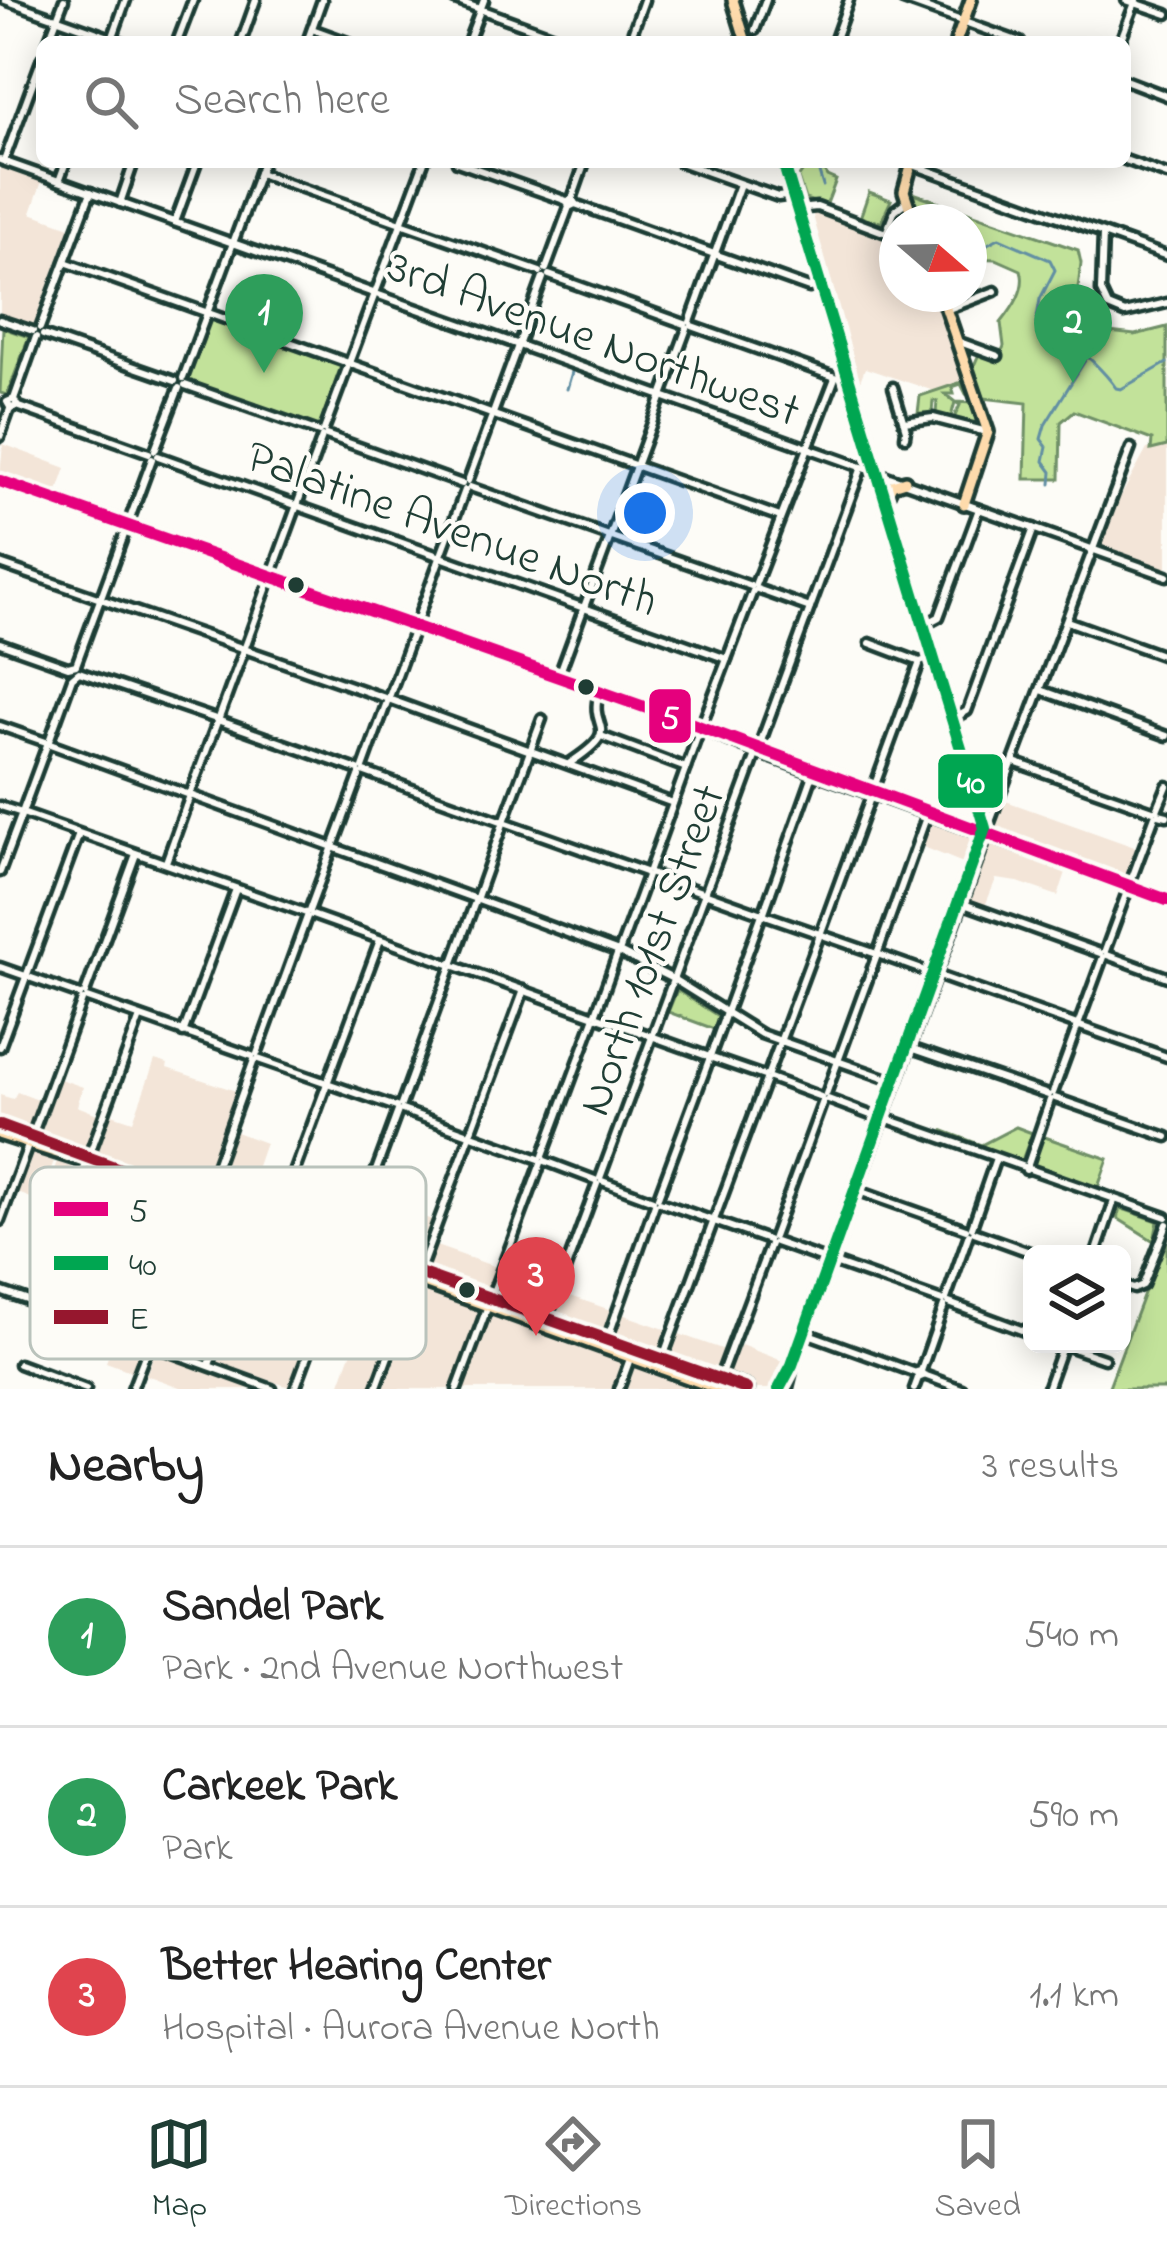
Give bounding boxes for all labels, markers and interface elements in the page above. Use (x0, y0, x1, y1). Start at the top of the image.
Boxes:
search box (36, 36, 1131, 168)
icon: search (78, 69, 144, 135)
text: Search here (174, 69, 390, 135)
north arrow (879, 204, 987, 312)
street label: 3rd Avenue Northwest (377, 234, 809, 448)
pin: 1 (225, 274, 303, 373)
pin: 2 (1034, 284, 1112, 383)
street label: Palatine Avenue North (236, 424, 667, 638)
your location (615, 483, 675, 543)
unlabelled marker (285, 574, 307, 596)
unlabelled marker (575, 676, 597, 698)
line badge: 5 (647, 687, 693, 745)
text: 5 (661, 696, 680, 744)
line badge: 40 (936, 752, 1005, 810)
text: 40 (957, 761, 985, 809)
street label: North 101st Street (561, 775, 746, 1126)
legend (30, 1167, 426, 1359)
text: 5 (129, 1189, 148, 1237)
pin: 3 (497, 1237, 575, 1336)
text: 40 (129, 1243, 157, 1291)
map controls (1023, 1245, 1131, 1353)
button: layers (1023, 1245, 1131, 1353)
unlabelled marker (456, 1279, 478, 1301)
text: E (129, 1297, 149, 1345)
text: Nearby (48, 1430, 204, 1505)
text: 3 results (982, 1439, 1119, 1496)
text: Sandel Park (162, 1575, 383, 1641)
text: 1 (81, 1608, 93, 1665)
text: 540 m (1024, 1608, 1119, 1665)
text: Park · 2nd Avenue Northwest (162, 1641, 623, 1698)
text: Carkeek Park (162, 1755, 397, 1821)
text: 2 (77, 1788, 97, 1845)
text: 590 m (1028, 1788, 1119, 1845)
text: Park (162, 1821, 232, 1878)
text: Better Hearing Center (162, 1935, 551, 2001)
text: 3 (79, 1968, 95, 2025)
text: 1.1 km (1029, 1968, 1119, 2025)
text: Hospital · Aurora Avenue North (162, 2001, 660, 2058)
tab: Map (146, 2111, 212, 2231)
tab: Directions (505, 2111, 642, 2231)
tab: Saved (935, 2111, 1021, 2231)

